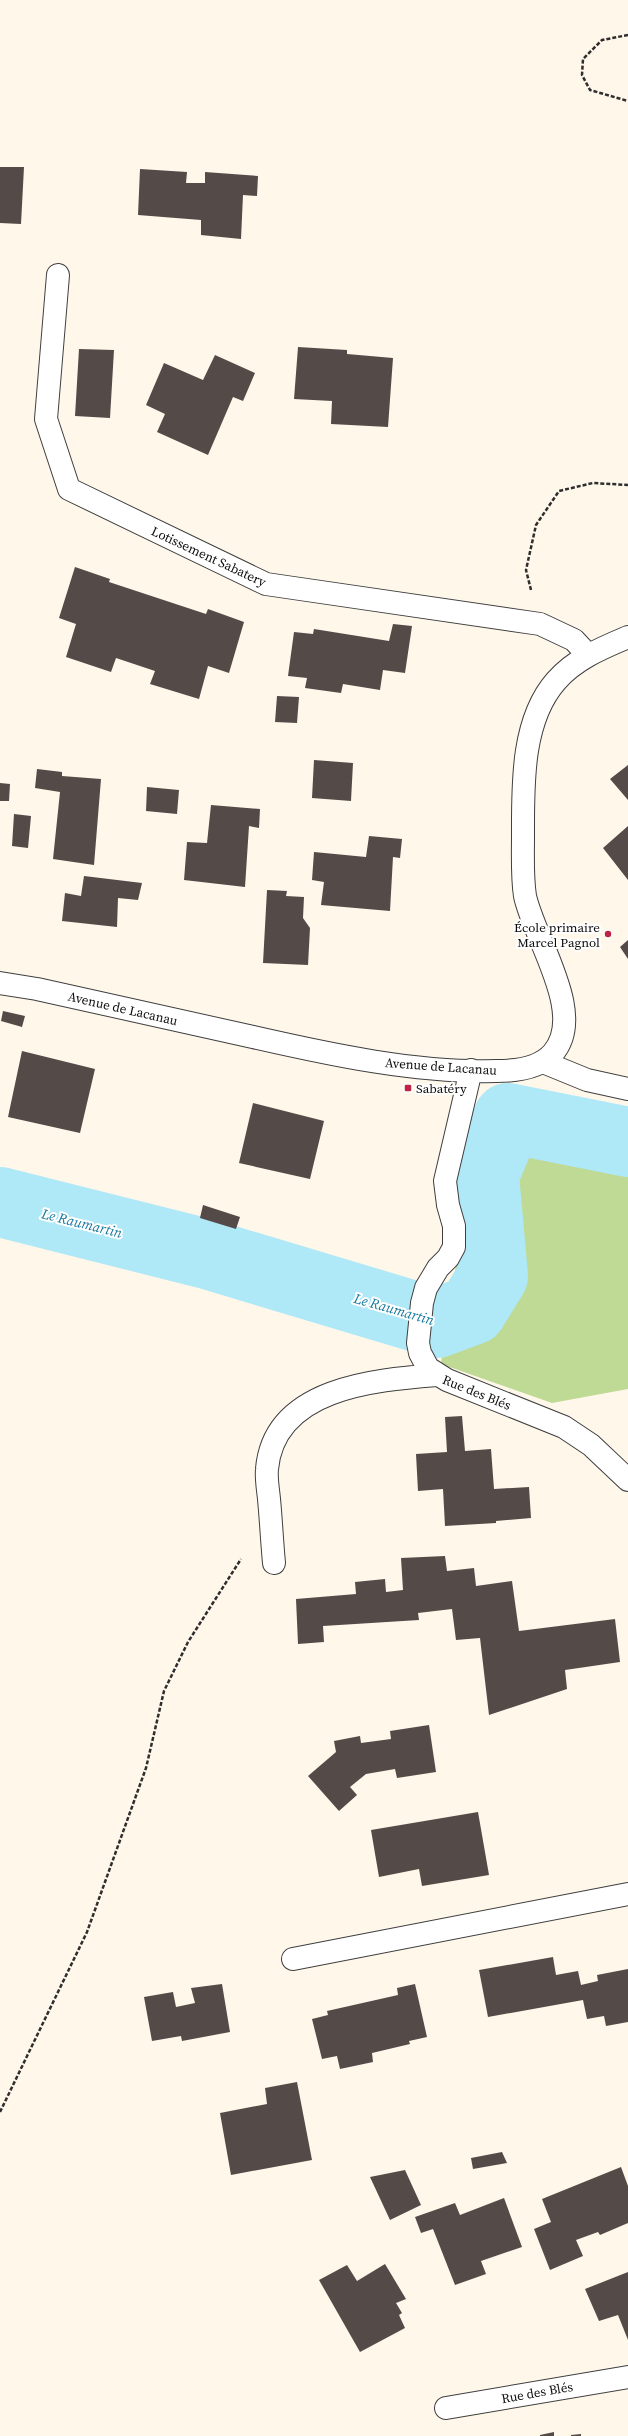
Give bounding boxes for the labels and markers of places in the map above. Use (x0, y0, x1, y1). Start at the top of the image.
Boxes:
place label: École primaire Marcel Pagnol (514, 919, 600, 951)
marker: École primaire Marcel Pagnol (603, 929, 613, 939)
place label: Sabatéry (416, 1080, 467, 1097)
marker: Sabatéry (403, 1083, 413, 1093)

